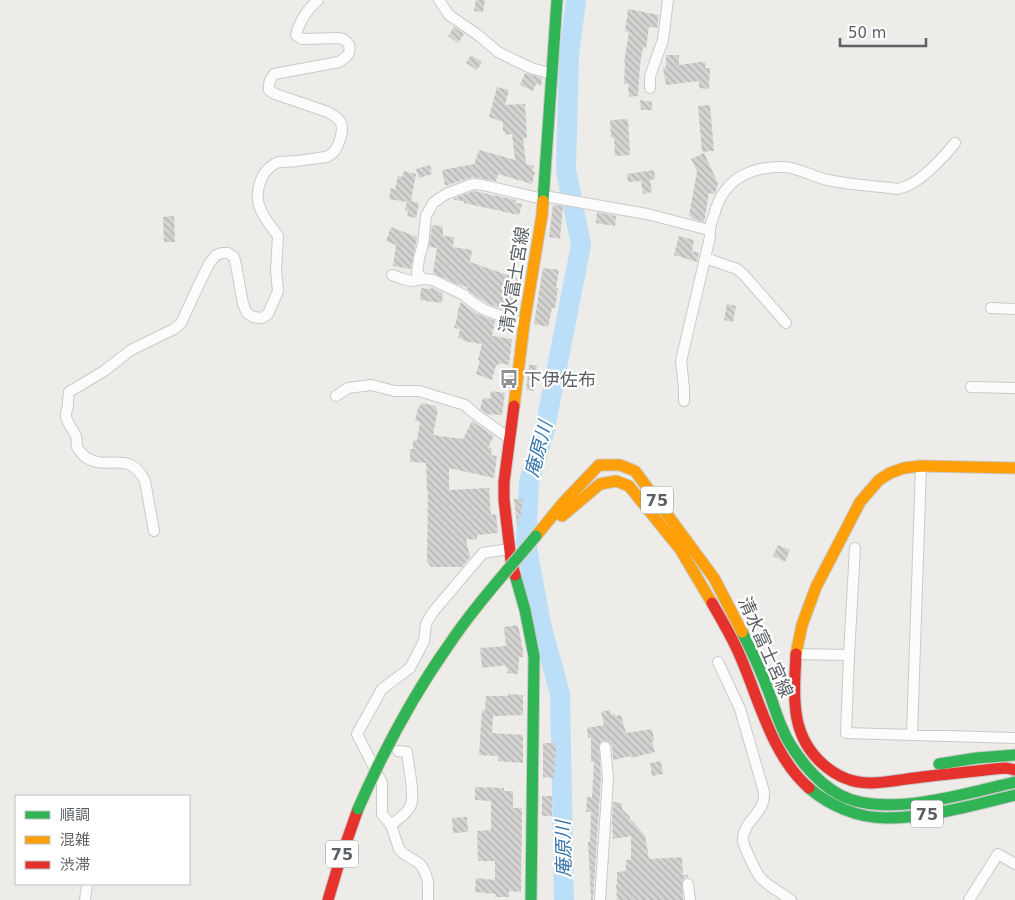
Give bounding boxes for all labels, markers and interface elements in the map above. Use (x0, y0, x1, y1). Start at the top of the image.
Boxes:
scale bar (840, 15, 926, 47)
text: 50 m (848, 24, 886, 42)
street label: 清水富士宮線 (495, 225, 533, 335)
bus stop icon: 下伊佐布 (498, 368, 520, 390)
place label: 下伊佐布 (524, 369, 596, 390)
water label: 庵原川 (520, 417, 557, 479)
road number: 75 (641, 486, 673, 514)
street label: 清水富士宮線 (734, 593, 798, 701)
legend (15, 795, 190, 885)
road number: 75 (911, 801, 943, 828)
text: 順調 (60, 806, 90, 824)
water label: 庵原川 (551, 818, 574, 878)
text: 混雑 (60, 831, 90, 849)
road number: 75 (326, 841, 358, 868)
text: 渋滞 (60, 856, 90, 874)

